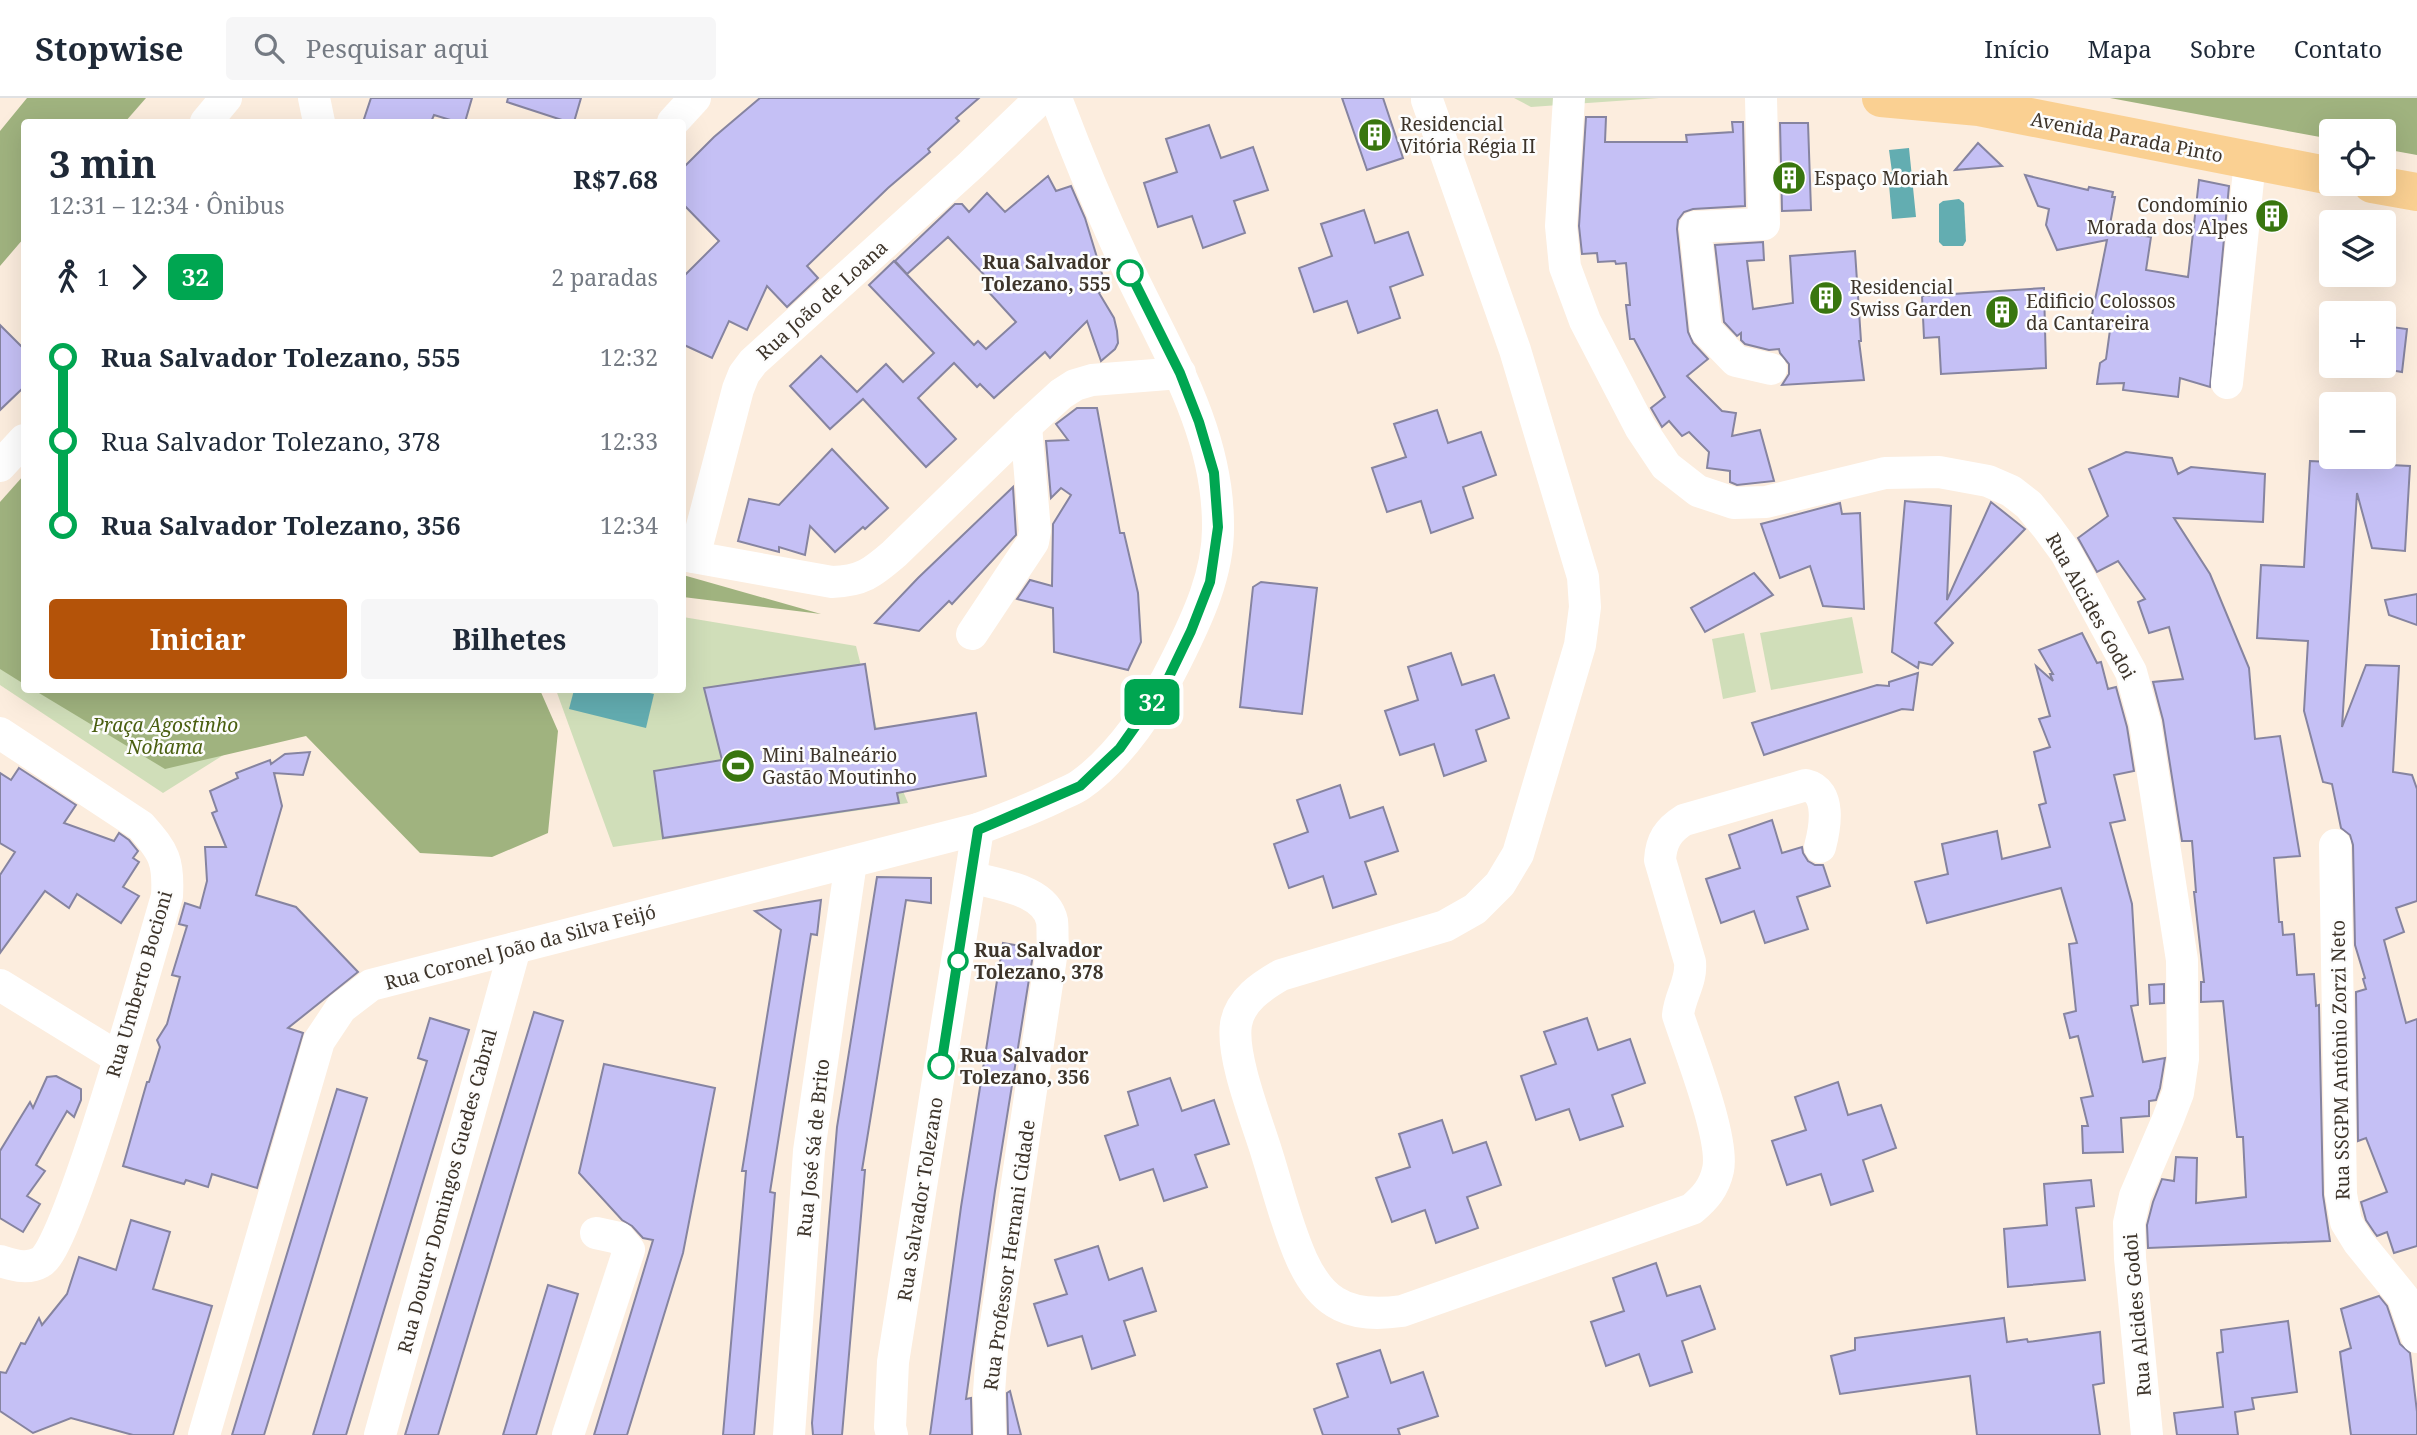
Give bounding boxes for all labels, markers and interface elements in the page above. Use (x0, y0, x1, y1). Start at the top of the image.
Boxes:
search box (226, 17, 716, 80)
text: Stopwise (35, 26, 184, 71)
icon: search (250, 29, 288, 67)
text: Pesquisar aqui (306, 30, 489, 66)
text: Início (1984, 32, 2050, 65)
text: Mapa (2088, 32, 2152, 65)
text: Sobre (2190, 32, 2256, 65)
text: Contato (2294, 32, 2382, 65)
street label: Avenida Parada Pinto (2029, 106, 2225, 168)
place label: Residencial Vitória Régia II (1400, 111, 1536, 159)
building icon: Residencial Vitória Régia II (1356, 116, 1394, 154)
map controls (2319, 119, 2396, 469)
button: locate (2319, 119, 2396, 196)
text: 3 min (49, 137, 157, 189)
building icon: Espaço Moriah (1770, 159, 1808, 197)
text: R$7.68 (573, 161, 658, 197)
place label: Espaço Moriah (1814, 165, 1949, 191)
text: 12:31 – 12:34 · Ônibus (49, 189, 285, 221)
place label: Condomínio Morada dos Alpes (2087, 192, 2248, 240)
building icon: Condomínio Morada dos Alpes (2253, 197, 2291, 235)
button: layers (2319, 210, 2396, 287)
street label: Rua João de Loana (751, 234, 893, 366)
place label: Rua Salvador Tolezano, 555 (982, 249, 1111, 297)
icon: walk (49, 258, 87, 296)
icon: forward (120, 258, 158, 296)
text: 32 (182, 260, 209, 293)
marker: Rua Salvador Tolezano, 555 (1117, 260, 1143, 286)
text: 1 (97, 261, 110, 293)
text: 2 paradas (551, 261, 658, 293)
place label: Residencial Swiss Garden (1850, 274, 1972, 322)
building icon: Residencial Swiss Garden (1807, 279, 1845, 317)
place label: Edificio Colossos da Cantareira (2026, 288, 2176, 336)
building icon: Edificio Colossos da Cantareira (1983, 293, 2021, 331)
button: + (2319, 301, 2396, 378)
text: Rua Salvador Tolezano, 555 (101, 339, 461, 375)
text: 12:32 (600, 341, 658, 373)
button: − (2319, 392, 2396, 469)
text: Rua Salvador Tolezano, 378 (101, 423, 441, 459)
text: 12:33 (600, 425, 658, 457)
text: Rua Salvador Tolezano, 356 (101, 507, 461, 543)
text: 12:34 (600, 509, 658, 541)
street label: Rua Alcides Godoi (2040, 528, 2142, 684)
button: Iniciar (49, 599, 347, 679)
button: Bilhetes (361, 599, 658, 679)
line badge: 32 (1120, 679, 1184, 725)
text: 32 (1138, 685, 1166, 718)
park label: Praça Agostinho Nohama (91, 712, 238, 760)
place label: Mini Balneário Gastão Moutinho (762, 742, 917, 790)
sports icon: Mini Balneário Gastão Moutinho (719, 747, 757, 785)
street label: Rua Umberto Bocioni (100, 888, 178, 1080)
street label: Rua Coronel João da Silva Feijó (381, 898, 659, 996)
street label: Rua SSGPM Antônio Zorzi Neto (2325, 920, 2355, 1200)
place label: Rua Salvador Tolezano, 378 (974, 937, 1104, 985)
marker: Rua Salvador Tolezano, 378 (948, 951, 968, 971)
street label: Rua Doutor Domingos Guedes Cabral (391, 1026, 503, 1356)
place label: Rua Salvador Tolezano, 356 (960, 1042, 1090, 1090)
marker: Rua Salvador Tolezano, 356 (928, 1053, 954, 1079)
street label: Rua José Sá de Brito (791, 1057, 835, 1239)
street label: Rua Salvador Tolezano (891, 1095, 949, 1303)
street label: Rua Professor Hernani Cidade (977, 1118, 1041, 1392)
street label: Rua Alcides Godoi (2117, 1232, 2157, 1398)

